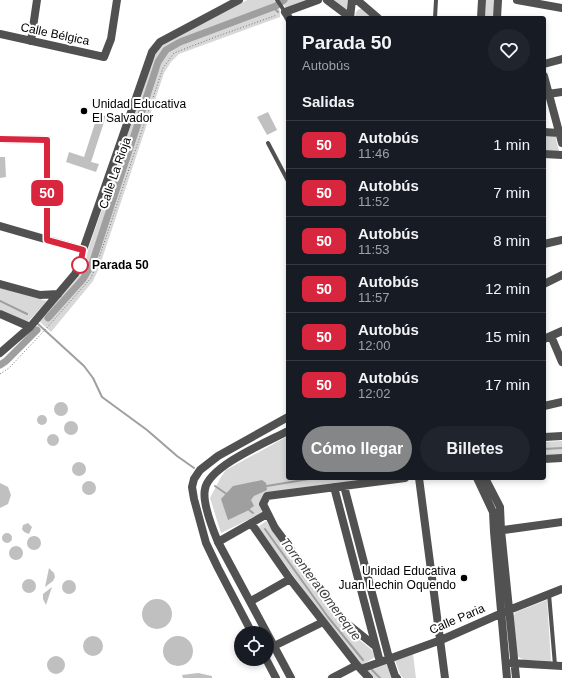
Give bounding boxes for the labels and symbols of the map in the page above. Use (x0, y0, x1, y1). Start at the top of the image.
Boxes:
street label: Calle Bélgica (19, 20, 91, 48)
place label: Unidad Educativa El Salvador (92, 97, 186, 125)
marker: Unidad Educativa El Salvador (79, 106, 89, 116)
street label: Calle La Rioja (96, 135, 134, 211)
line badge: 50 (29, 180, 65, 206)
marker: Parada 50 (71, 256, 89, 274)
place label: Parada 50 (92, 258, 149, 272)
water label: Torrentera Omereque (278, 535, 364, 643)
place label: Unidad Educativa Juan Lechin Oquendo (339, 564, 456, 592)
marker: Unidad Educativa Juan Lechin Oquendo (459, 573, 469, 583)
street label: Calle Paria (427, 601, 487, 637)

